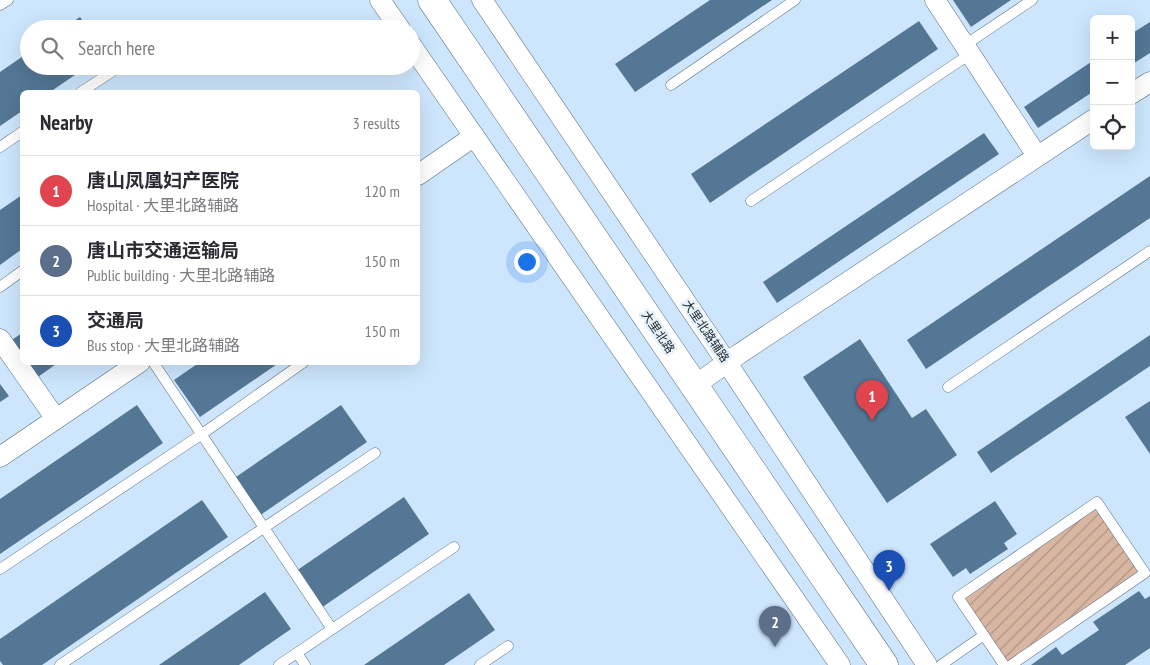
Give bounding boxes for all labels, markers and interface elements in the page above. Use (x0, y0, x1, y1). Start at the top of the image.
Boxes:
map controls (1090, 15, 1135, 150)
button: + (1090, 15, 1135, 60)
search box (20, 20, 420, 75)
icon: search (38, 34, 66, 62)
text: Search here (78, 36, 155, 60)
button: − (1090, 60, 1135, 105)
button: locate (1090, 105, 1135, 150)
text: Nearby (40, 109, 93, 136)
text: 3 results (353, 113, 400, 133)
text: 唐山凤凰妇产医院 (87, 168, 239, 192)
text: 1 (52, 181, 60, 201)
text: 120 m (365, 181, 400, 201)
text: Hospital · 大里北路辅路 (87, 195, 239, 215)
text: 唐山市交通运输局 (87, 238, 239, 262)
your location (514, 249, 540, 275)
text: 2 (52, 251, 60, 271)
text: 150 m (365, 251, 400, 271)
text: Public building · 大里北路辅路 (87, 265, 275, 285)
street label: 大里北路辅路 (680, 297, 733, 365)
text: 交通局 (87, 308, 144, 332)
street label: 大里北路 (639, 308, 678, 356)
text: 3 (52, 321, 60, 341)
text: 150 m (365, 321, 400, 341)
text: Bus stop · 大里北路辅路 (87, 335, 240, 355)
pin: 1 (856, 380, 888, 421)
pin: 3 (873, 550, 905, 591)
pin: 2 (759, 606, 791, 647)

